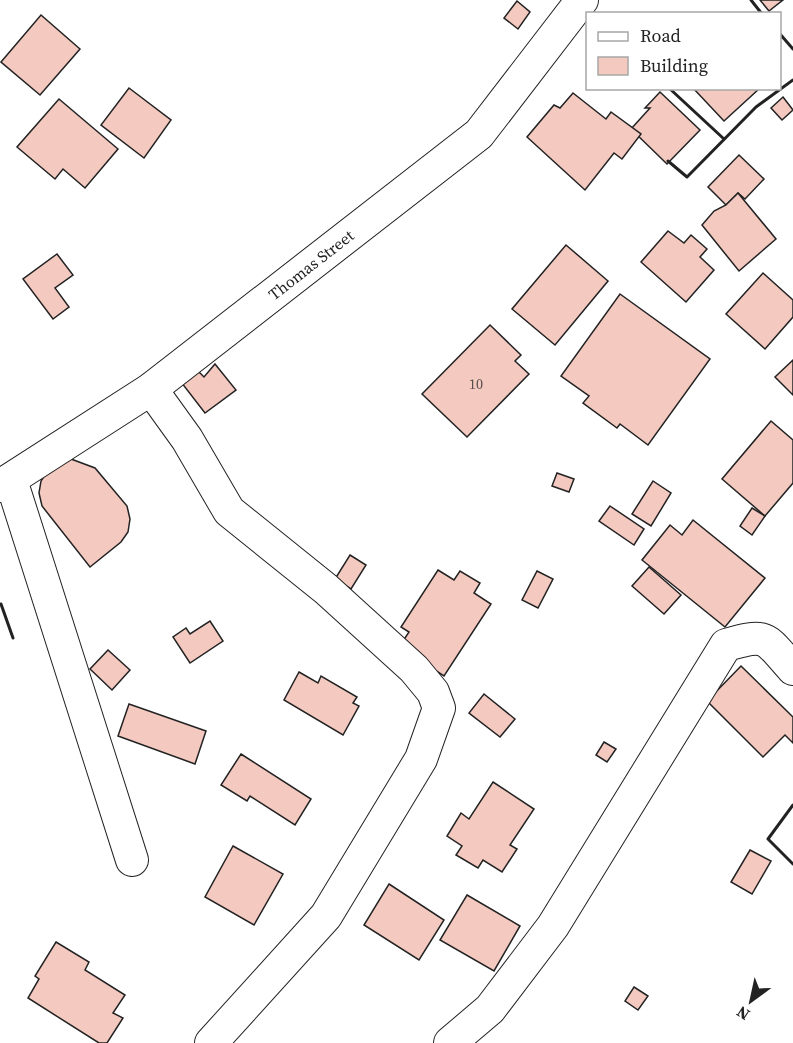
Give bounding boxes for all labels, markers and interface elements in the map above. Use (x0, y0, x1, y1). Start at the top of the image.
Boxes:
legend (586, 12, 781, 90)
text: Road (640, 23, 681, 48)
text: Building (640, 53, 708, 78)
street label: Thomas Street (264, 224, 359, 305)
house number: 10 (469, 374, 483, 394)
north arrow (721, 971, 781, 1031)
text: N (732, 1001, 754, 1026)

